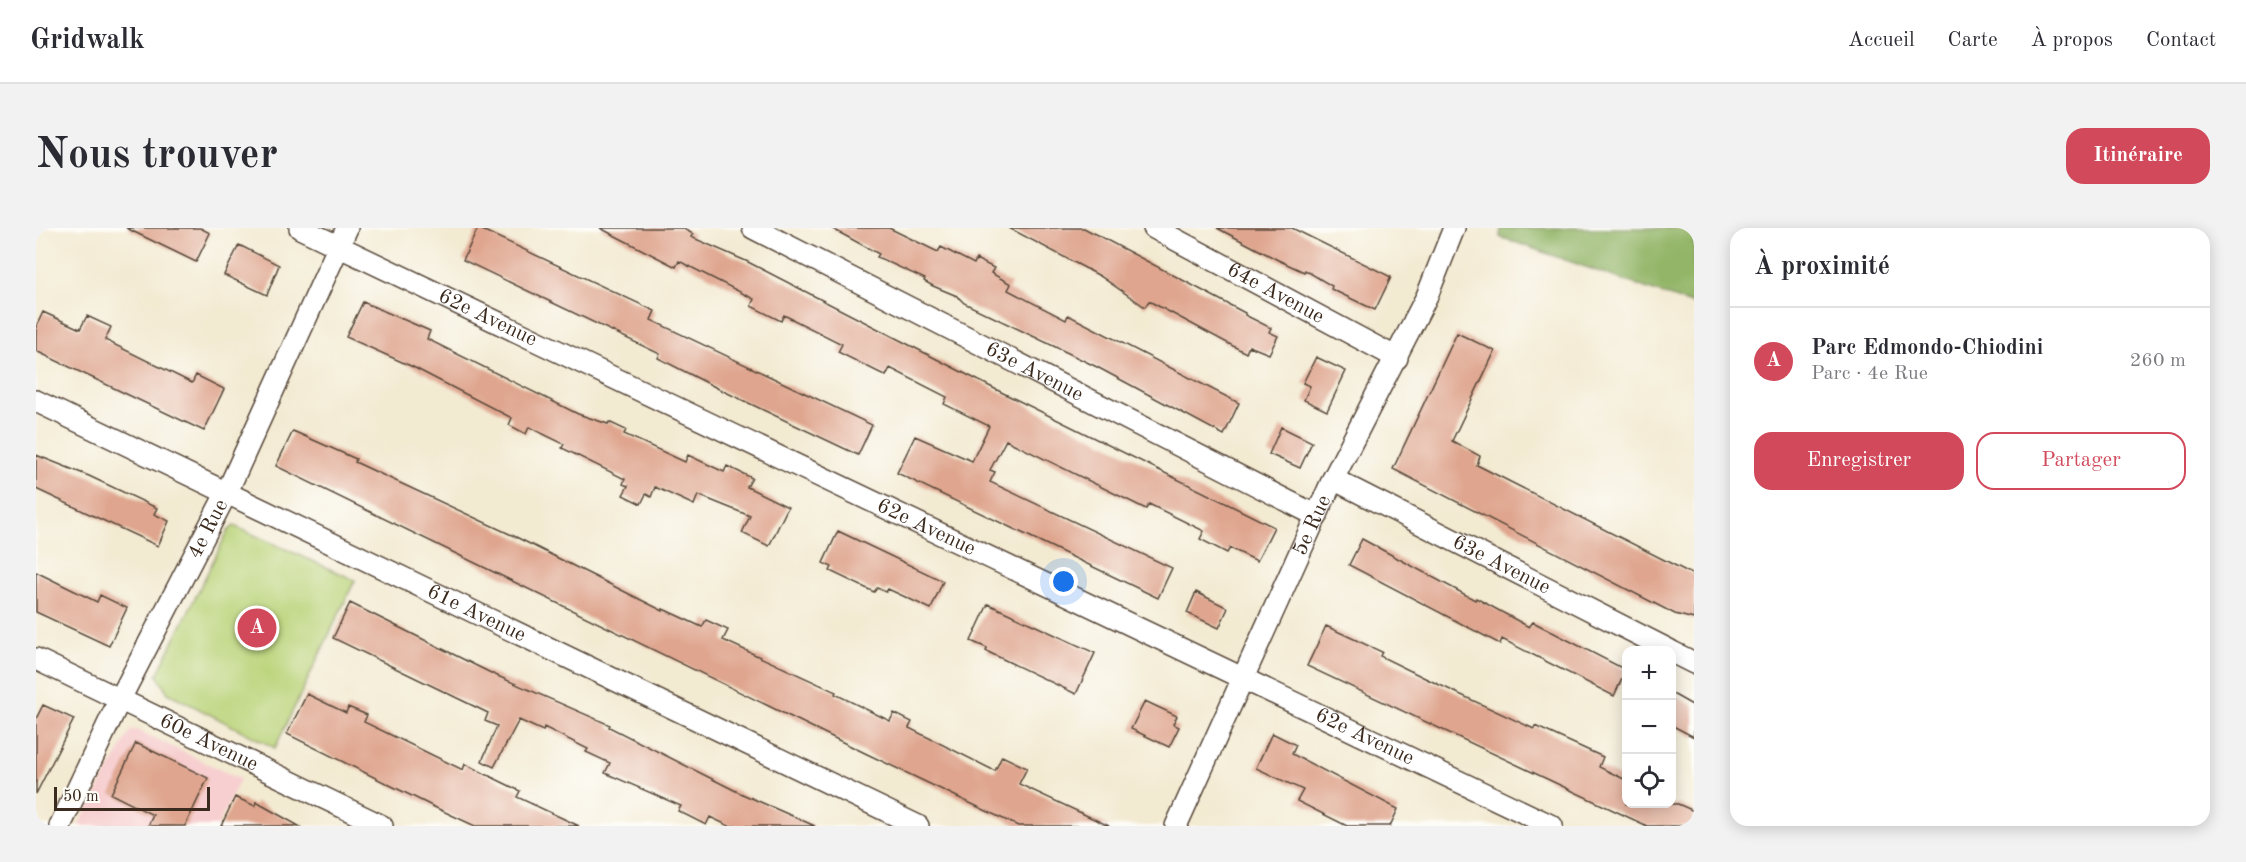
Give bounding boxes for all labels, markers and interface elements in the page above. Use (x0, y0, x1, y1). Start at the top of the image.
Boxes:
text: Gridwalk (30, 27, 145, 55)
text: Accueil (1848, 30, 1915, 51)
text: Carte (1948, 30, 1998, 51)
text: À propos (2031, 30, 2113, 51)
text: Contact (2146, 30, 2216, 51)
button: Itinéraire (2066, 128, 2210, 184)
text: Nous trouver (36, 135, 278, 177)
text: À proximité (1754, 254, 1890, 280)
street label: 64e Avenue (1224, 259, 1328, 328)
street label: 62e Avenue (435, 285, 540, 350)
text: Parc Edmondo-Chiodini (1811, 337, 2043, 359)
street label: 63e Avenue (982, 338, 1087, 405)
text: A (1766, 351, 1781, 371)
text: 260 m (2130, 351, 2186, 371)
text: Parc · 4e Rue (1811, 364, 1928, 384)
button: Enregistrer (1754, 432, 1964, 490)
button: Partager (1976, 432, 2186, 490)
street label: 5e Rue (1289, 492, 1335, 559)
street label: 62e Avenue (874, 495, 979, 560)
street label: 4e Rue (184, 496, 232, 562)
street label: 63e Avenue (1449, 531, 1554, 598)
your location (1049, 567, 1078, 596)
street label: 61e Avenue (424, 581, 529, 646)
pin: A (238, 606, 276, 650)
map controls (1622, 646, 1676, 808)
button: + (1622, 646, 1676, 700)
button: − (1622, 700, 1676, 754)
street label: 62e Avenue (1312, 704, 1417, 769)
street label: 60e Avenue (156, 710, 262, 775)
button: locate (1622, 754, 1676, 808)
scale bar (54, 784, 210, 812)
text: 50 m (63, 789, 99, 805)

